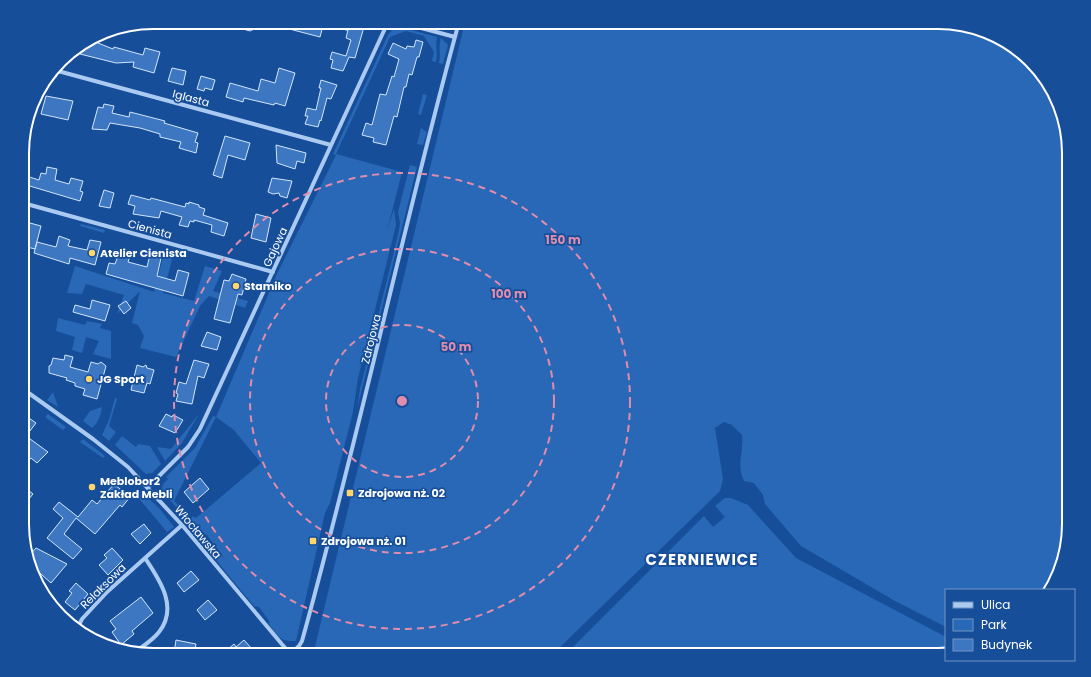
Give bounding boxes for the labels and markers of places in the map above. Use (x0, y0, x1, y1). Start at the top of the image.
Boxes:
place label: Atelier Cienista (100, 245, 187, 261)
marker: Atelier Cienista (87, 248, 97, 258)
place label: Stamiko (244, 278, 291, 294)
marker: Stamiko (231, 281, 241, 291)
place label: JG Sport (97, 371, 145, 387)
marker: JG Sport (84, 374, 94, 384)
centre of rings (395, 394, 409, 408)
place label: Meblobor2 Zakład Mebli (100, 473, 172, 502)
marker: Meblobor2 Zakład Mebli (87, 482, 97, 492)
place label: Zdrojowa nż. 02 (358, 485, 445, 501)
marker: Zdrojowa nż. 02 (345, 488, 355, 498)
place label: Zdrojowa nż. 01 (321, 533, 406, 549)
marker: Zdrojowa nż. 01 (308, 536, 318, 546)

